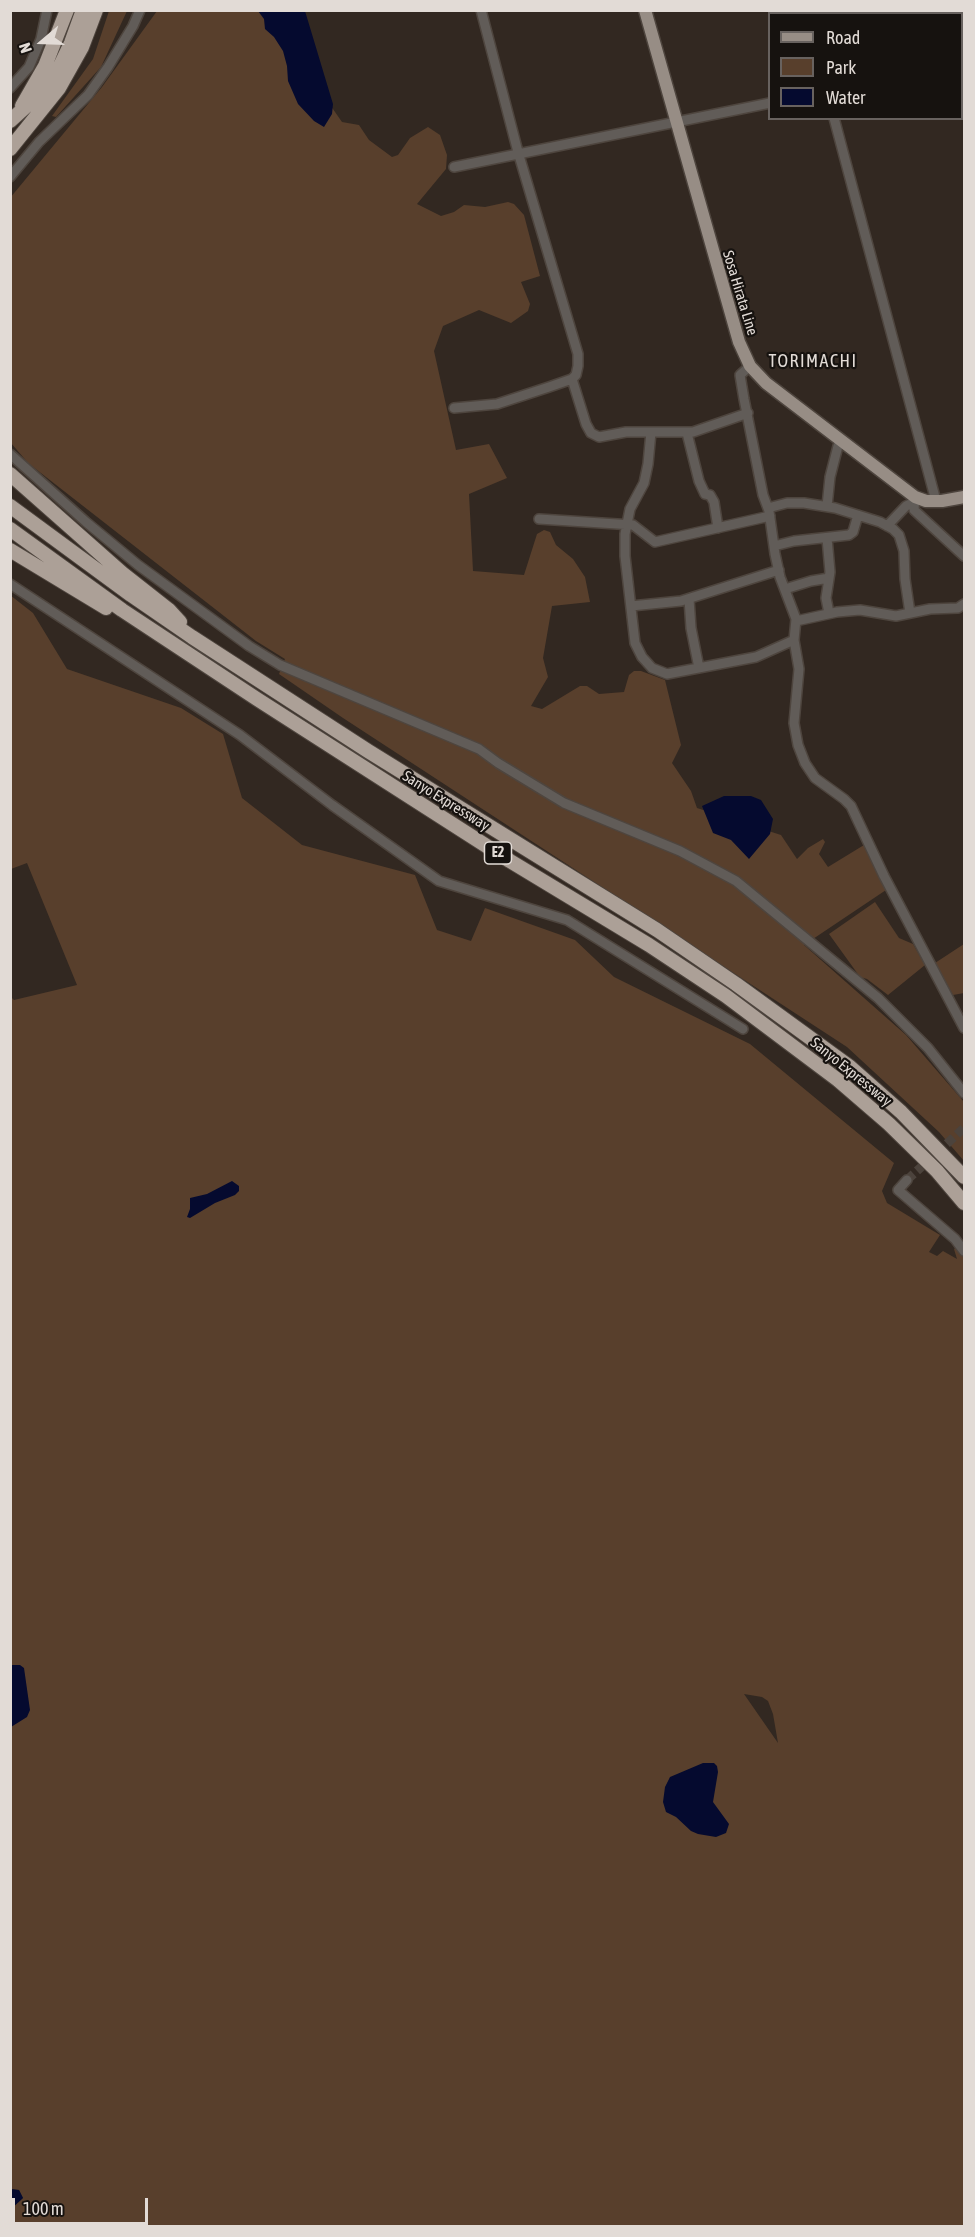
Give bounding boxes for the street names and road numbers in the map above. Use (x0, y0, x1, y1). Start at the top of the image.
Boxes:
street label: Sosa Hirata Line (719, 248, 761, 338)
street label: Sanyo Expressway (399, 767, 493, 835)
road number: E2 (484, 842, 512, 864)
street label: Sanyo Expressway (807, 1034, 895, 1110)

